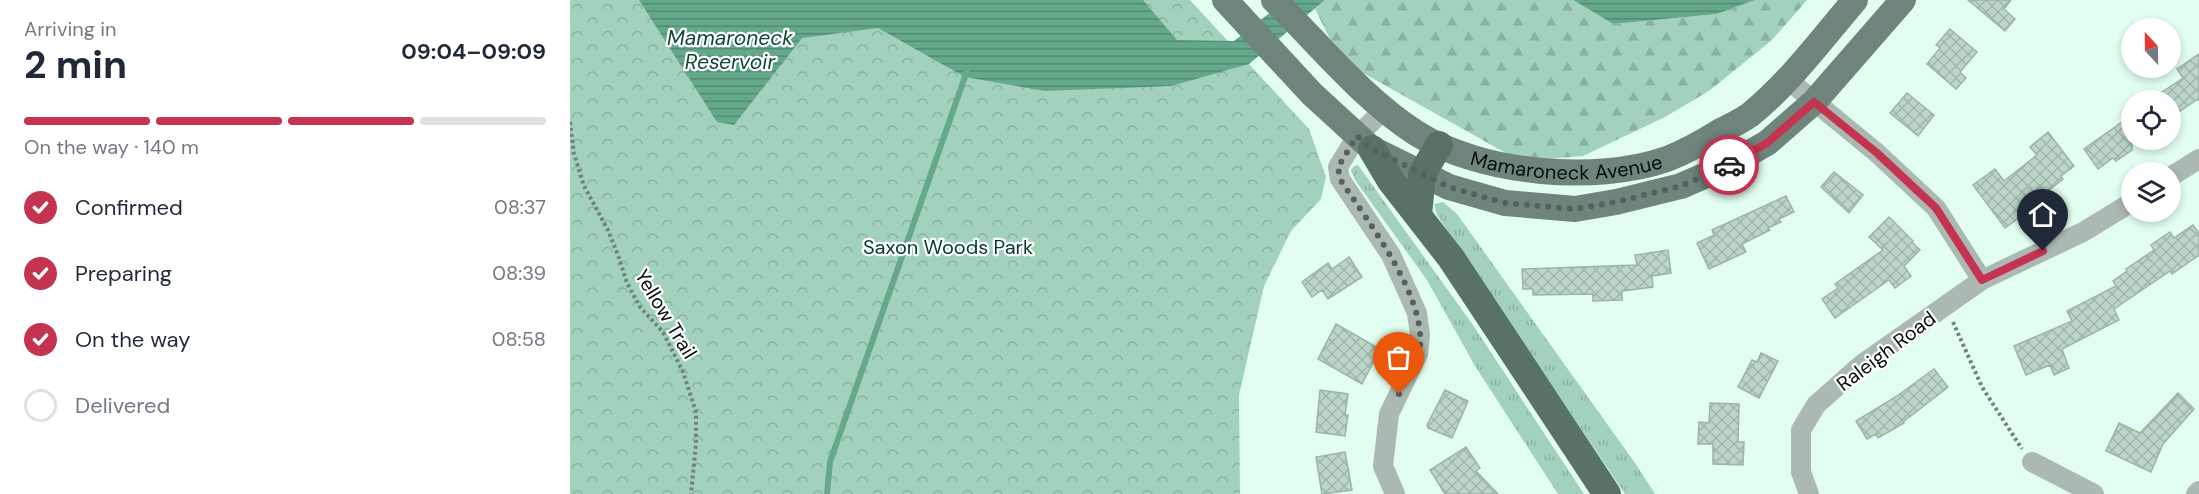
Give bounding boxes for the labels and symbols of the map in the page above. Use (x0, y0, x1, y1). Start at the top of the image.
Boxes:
north arrow (2121, 18, 2181, 78)
water label: Mamaroneck Reservoir (667, 24, 793, 76)
courier (1699, 135, 1759, 195)
street label: Mamaroneck Avenue (1468, 145, 1665, 186)
pin (2017, 189, 2068, 251)
park label: Saxon Woods Park (863, 234, 1033, 260)
street label: Yellow Trail (629, 265, 703, 363)
street label: Raleigh Road (1831, 305, 1941, 397)
pin (1373, 332, 1424, 394)

